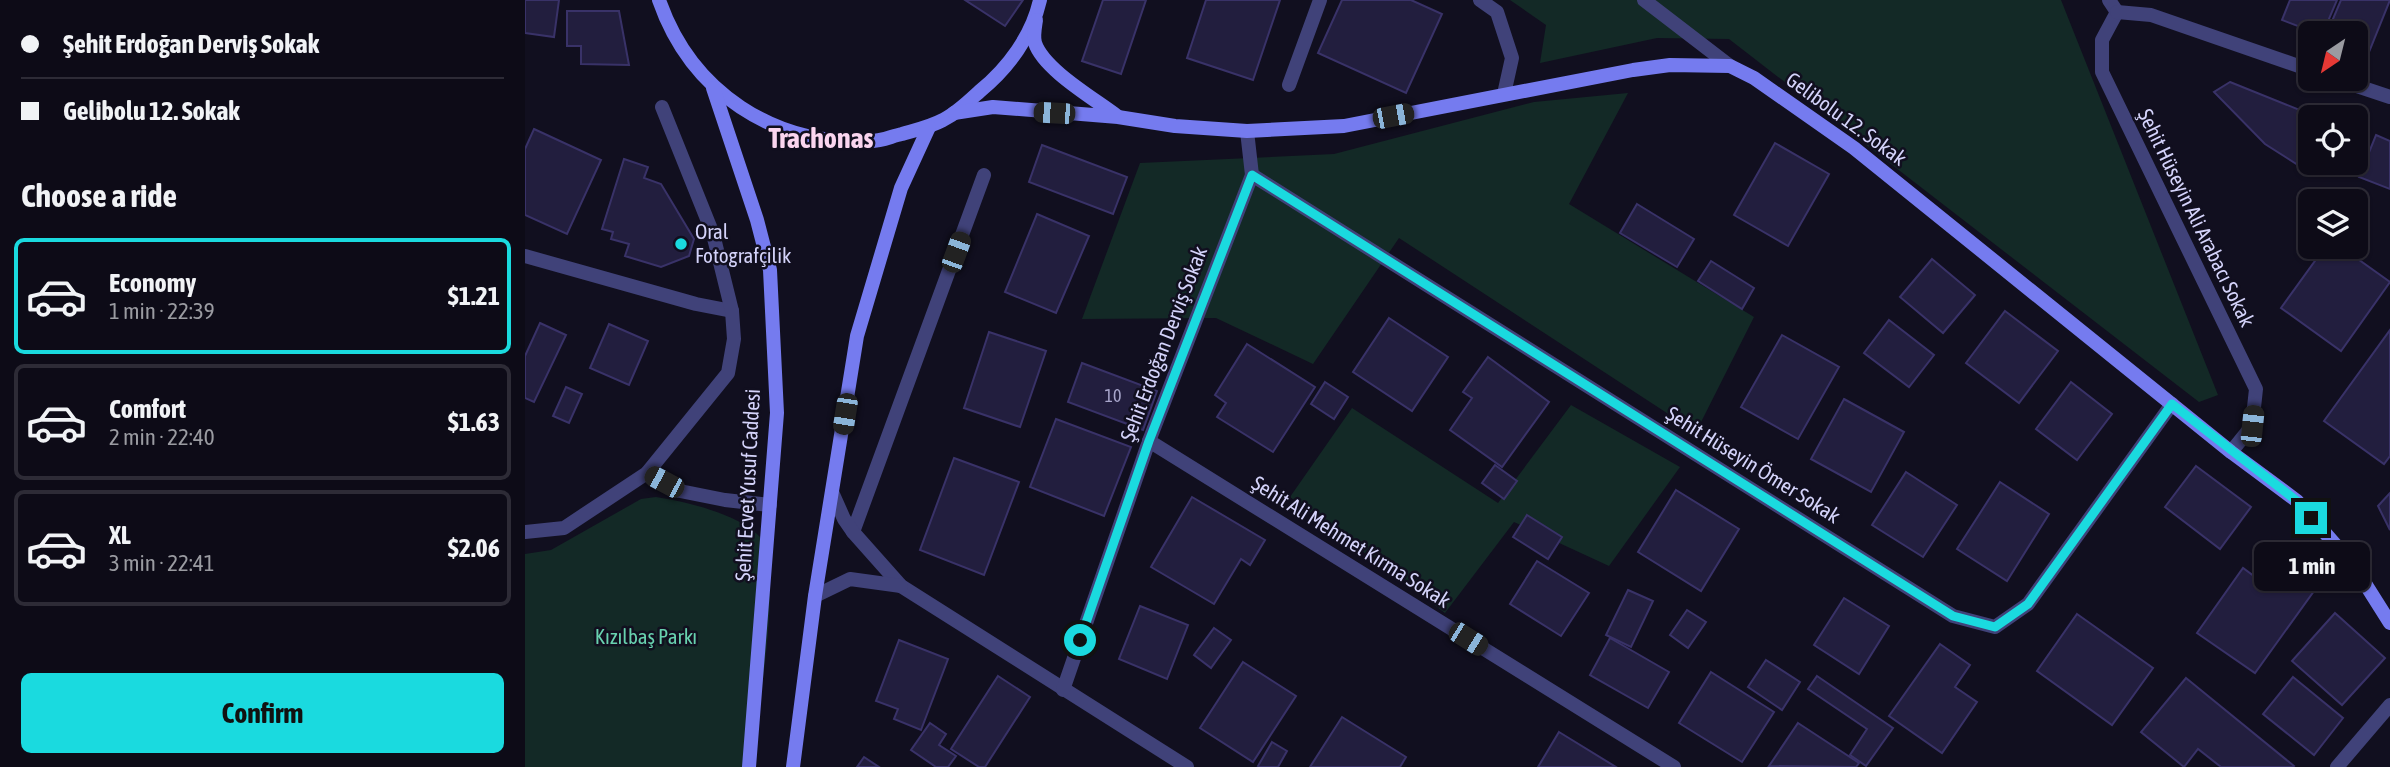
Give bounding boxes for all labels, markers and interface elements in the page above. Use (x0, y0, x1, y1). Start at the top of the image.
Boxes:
north arrow (2298, 21, 2368, 91)
map controls (2298, 21, 2368, 259)
text: Şehit Erdoğan Derviş Sokak (63, 29, 319, 59)
street label: Gelibolu 12. Sokak (1782, 67, 1911, 170)
text: Gelibolu 12. Sokak (63, 96, 240, 126)
car (1033, 101, 1076, 125)
car (1371, 102, 1416, 130)
street label: Şehit Hüseyin Ali Arabacı Sokak (2134, 105, 2260, 330)
button: locate (2298, 105, 2368, 175)
district label: Trachonas (769, 122, 874, 154)
text: Choose a ride (21, 177, 177, 214)
button: layers (2298, 189, 2368, 259)
place label: Oral Fotografçilik (695, 219, 791, 267)
car (939, 229, 974, 275)
marker: Oral Fotografçilik (673, 236, 689, 252)
street label: Şehit Erdoğan Derviş Sokak (1115, 243, 1211, 445)
icon: car (25, 265, 88, 328)
text: Economy (109, 268, 196, 298)
text: $1.21 (448, 281, 500, 311)
text: 1 min · 22:39 (109, 298, 215, 324)
house number: 10 (1105, 385, 1121, 406)
street label: Şehit Ecvet Yusuf Caddesi (730, 388, 764, 582)
icon: car (25, 391, 88, 454)
car (832, 392, 859, 436)
text: Comfort (109, 394, 186, 424)
street label: Şehit Hüseyin Ömer Sokak (1662, 401, 1845, 528)
car (2240, 404, 2265, 448)
text: $1.63 (448, 407, 500, 437)
text: 2 min · 22:40 (109, 424, 215, 450)
car (641, 463, 688, 501)
street label: Şehit Ali Mehmet Kırma Sokak (1248, 470, 1455, 612)
route end (2295, 502, 2327, 534)
icon: car (25, 517, 88, 580)
text: XL (109, 520, 131, 550)
text: $2.06 (448, 533, 500, 563)
callout: 1 min (2253, 542, 2369, 592)
text: 3 min · 22:41 (109, 550, 215, 576)
text: 1 min (2289, 553, 2335, 579)
car (1445, 619, 1492, 659)
park label: Kızılbaş Parkı (595, 624, 697, 648)
route start (1064, 624, 1096, 656)
button: Confirm (21, 673, 504, 753)

